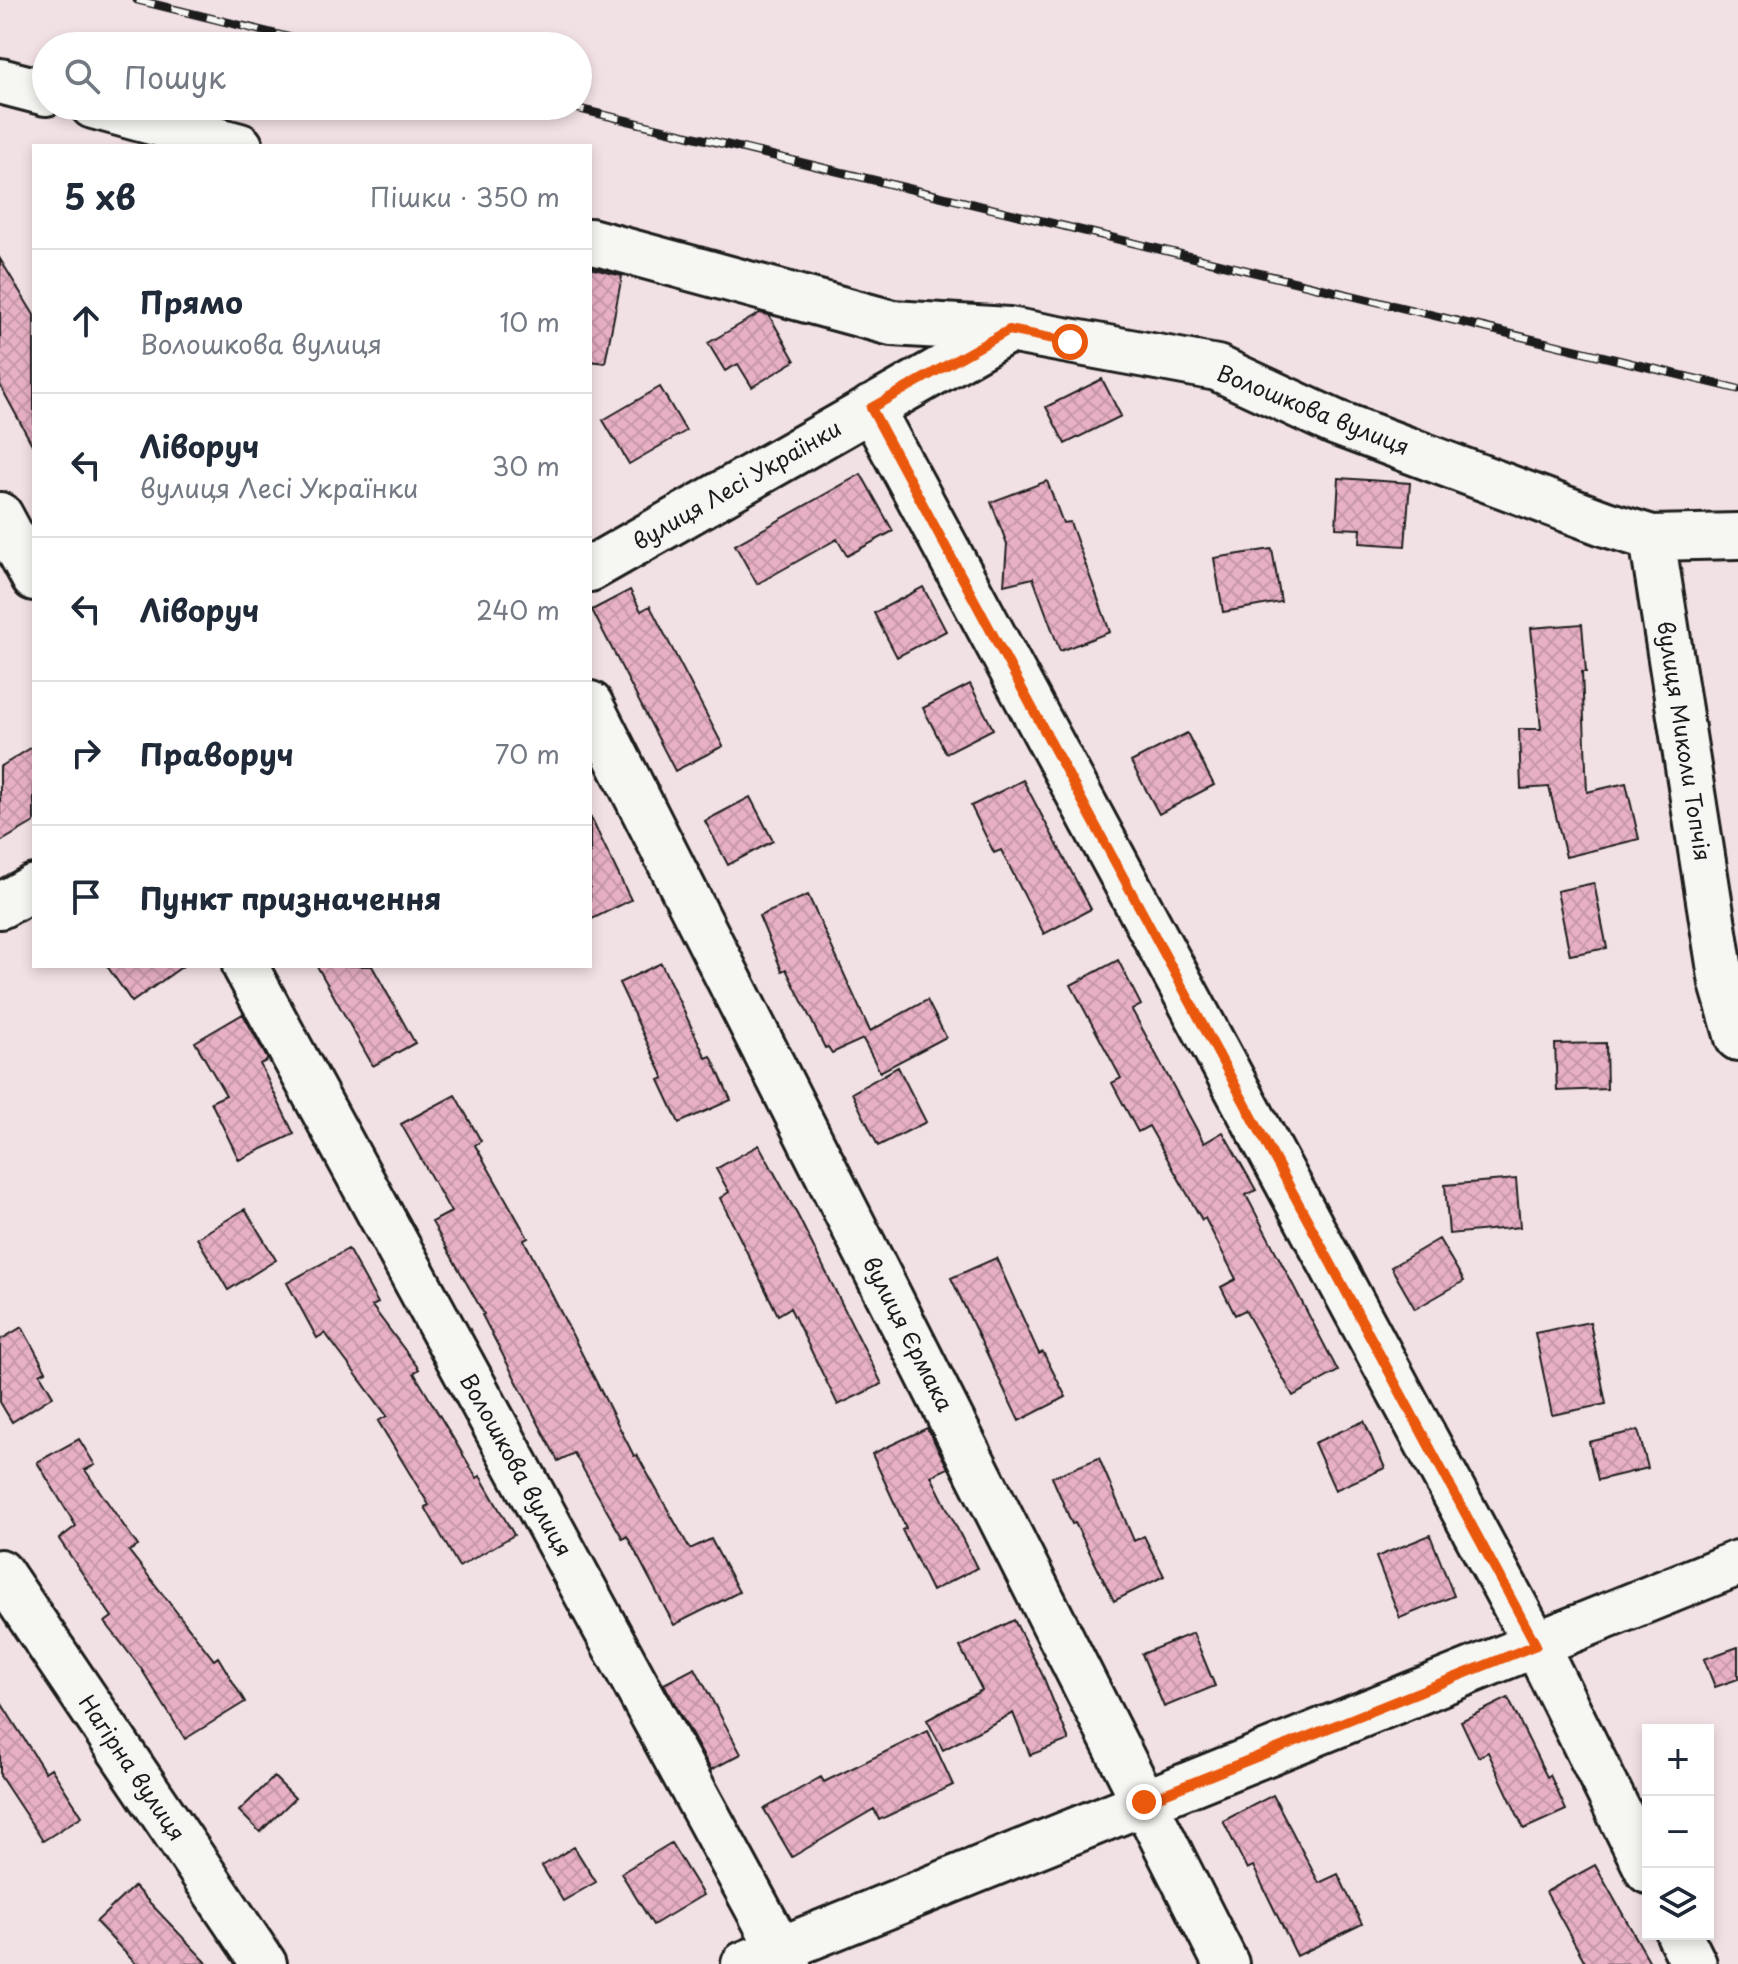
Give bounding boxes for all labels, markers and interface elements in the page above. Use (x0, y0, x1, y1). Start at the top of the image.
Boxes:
search box (32, 32, 592, 120)
icon: search (60, 54, 104, 98)
text: Пошук (124, 54, 226, 99)
text: 5 хв (64, 170, 136, 222)
text: Пішки · 350 m (370, 177, 560, 216)
text: Прямо (140, 279, 243, 324)
icon: ahead (64, 299, 108, 343)
text: 10 m (499, 302, 560, 341)
text: Волошкова вулиця (140, 324, 382, 363)
route start (1052, 324, 1088, 360)
street label: Волошкова вулиця (1212, 355, 1415, 462)
street label: вулиця Лесі Українки (626, 411, 847, 557)
text: Ліворуч (140, 423, 259, 468)
icon: left (64, 443, 108, 487)
text: 30 m (492, 446, 560, 485)
text: вулиця Лесі Українки (140, 468, 418, 507)
icon: left (64, 587, 108, 631)
text: Ліворуч (140, 587, 259, 632)
text: 240 m (476, 590, 560, 629)
street label: вулиця Миколи Топчія (1650, 618, 1721, 863)
icon: right (64, 731, 108, 775)
text: Праворуч (140, 731, 294, 776)
text: 70 m (495, 734, 560, 773)
icon: arrive (64, 875, 108, 919)
text: Пункт призначення (140, 875, 441, 920)
street label: вулиця Єрмака (856, 1250, 963, 1417)
street label: Волошкова вулиця (453, 1367, 581, 1562)
street label: Нагірна вулиця (72, 1687, 194, 1847)
map controls (1642, 1724, 1714, 1940)
button: + (1642, 1724, 1714, 1796)
route end (1126, 1784, 1162, 1820)
button: − (1642, 1796, 1714, 1868)
button: layers (1642, 1868, 1714, 1940)

